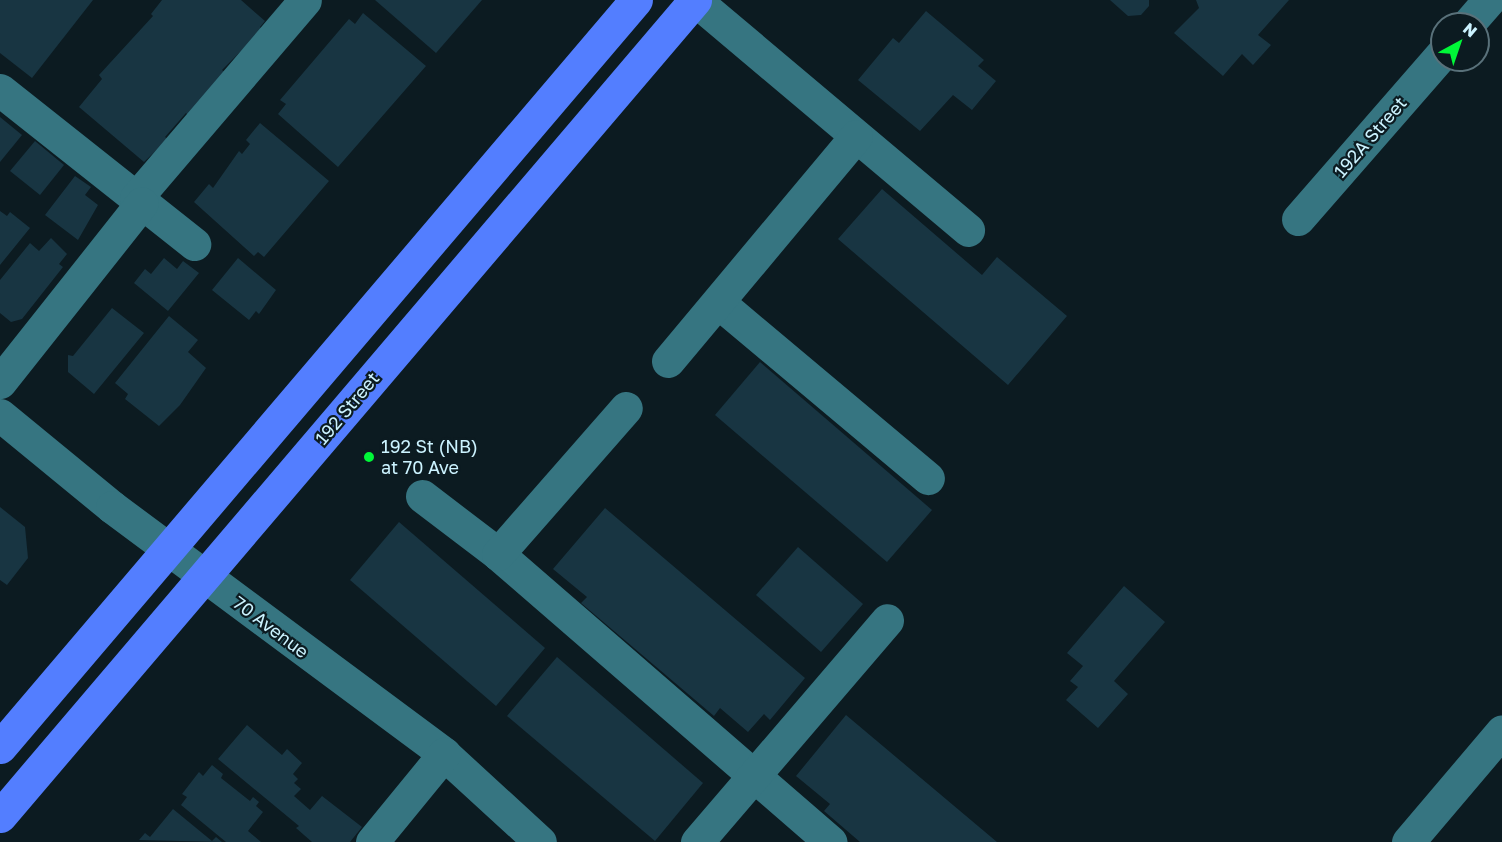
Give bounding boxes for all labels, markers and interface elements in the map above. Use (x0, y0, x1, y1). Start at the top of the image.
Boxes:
north arrow (1430, 12, 1490, 72)
text: N (1459, 18, 1481, 41)
street label: 192A Street (1329, 92, 1411, 182)
street label: 192 Street (310, 367, 384, 449)
place label: 192 St (NB) at 70 Ave (381, 436, 478, 478)
marker: 192 St (NB) at 70 Ave (362, 450, 376, 464)
street label: 70 Avenue (229, 592, 313, 662)

